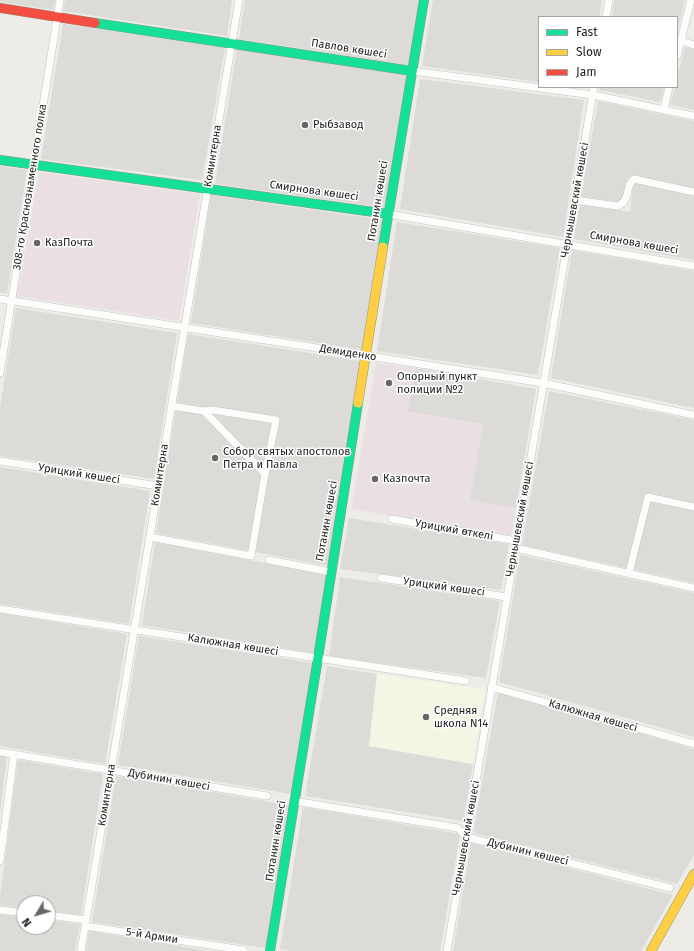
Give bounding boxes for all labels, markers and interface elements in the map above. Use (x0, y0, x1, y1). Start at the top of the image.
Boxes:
legend (538, 16, 678, 88)
text: Fast (576, 25, 598, 39)
street label: Павлов көшесі (310, 36, 388, 62)
text: Slow (576, 45, 602, 59)
text: Jam (576, 65, 596, 79)
street label: 308-го Краснознаменного полка (10, 103, 50, 271)
place label: Рыбзавод (313, 118, 363, 132)
marker: Рыбзавод (300, 120, 310, 130)
street label: Коминтерна (202, 124, 224, 188)
street label: Чернышевский көшесі (558, 141, 592, 259)
street label: Потанин көшесі (365, 160, 391, 242)
street label: Смирнова көшесі (269, 178, 359, 204)
street label: Смирнова көшесі (589, 229, 679, 257)
place label: КазПочта (45, 236, 93, 250)
marker: КазПочта (32, 238, 42, 248)
street label: Демиденко (319, 342, 377, 364)
place label: Опорный пункт полиции №2 (397, 370, 477, 396)
marker: Опорный пункт полиции №2 (384, 378, 394, 388)
street label: Коминтерна (149, 443, 171, 507)
place label: Собор святых апостолов Петра и Павла (223, 445, 351, 471)
marker: Собор святых апостолов Петра и Павла (210, 453, 220, 463)
street label: Чернышевский көшесі (503, 460, 537, 578)
street label: Урицкий көшесі (37, 461, 121, 487)
place label: Казпочта (383, 472, 430, 486)
marker: Казпочта (370, 474, 380, 484)
street label: Потанин көшесі (313, 480, 341, 562)
street label: Урицкий өткелі (414, 517, 494, 543)
street label: Урицкий көшесі (402, 575, 486, 599)
street label: Калюжная көшесі (187, 631, 279, 659)
street label: Калюжная көшесі (547, 697, 639, 735)
place label: Средняя школа N14 (434, 704, 488, 730)
marker: Средняя школа N14 (421, 712, 431, 722)
street label: Коминтерна (96, 763, 118, 827)
street label: Дубинин көшесі (127, 766, 211, 794)
street label: Чернышевский көшесі (449, 779, 483, 897)
street label: Потанин көшесі (263, 800, 289, 882)
street label: Дубинин көшесі (486, 836, 570, 868)
north arrow (16, 895, 56, 935)
text: N (20, 915, 34, 929)
street label: 5-й Армии (125, 925, 179, 947)

